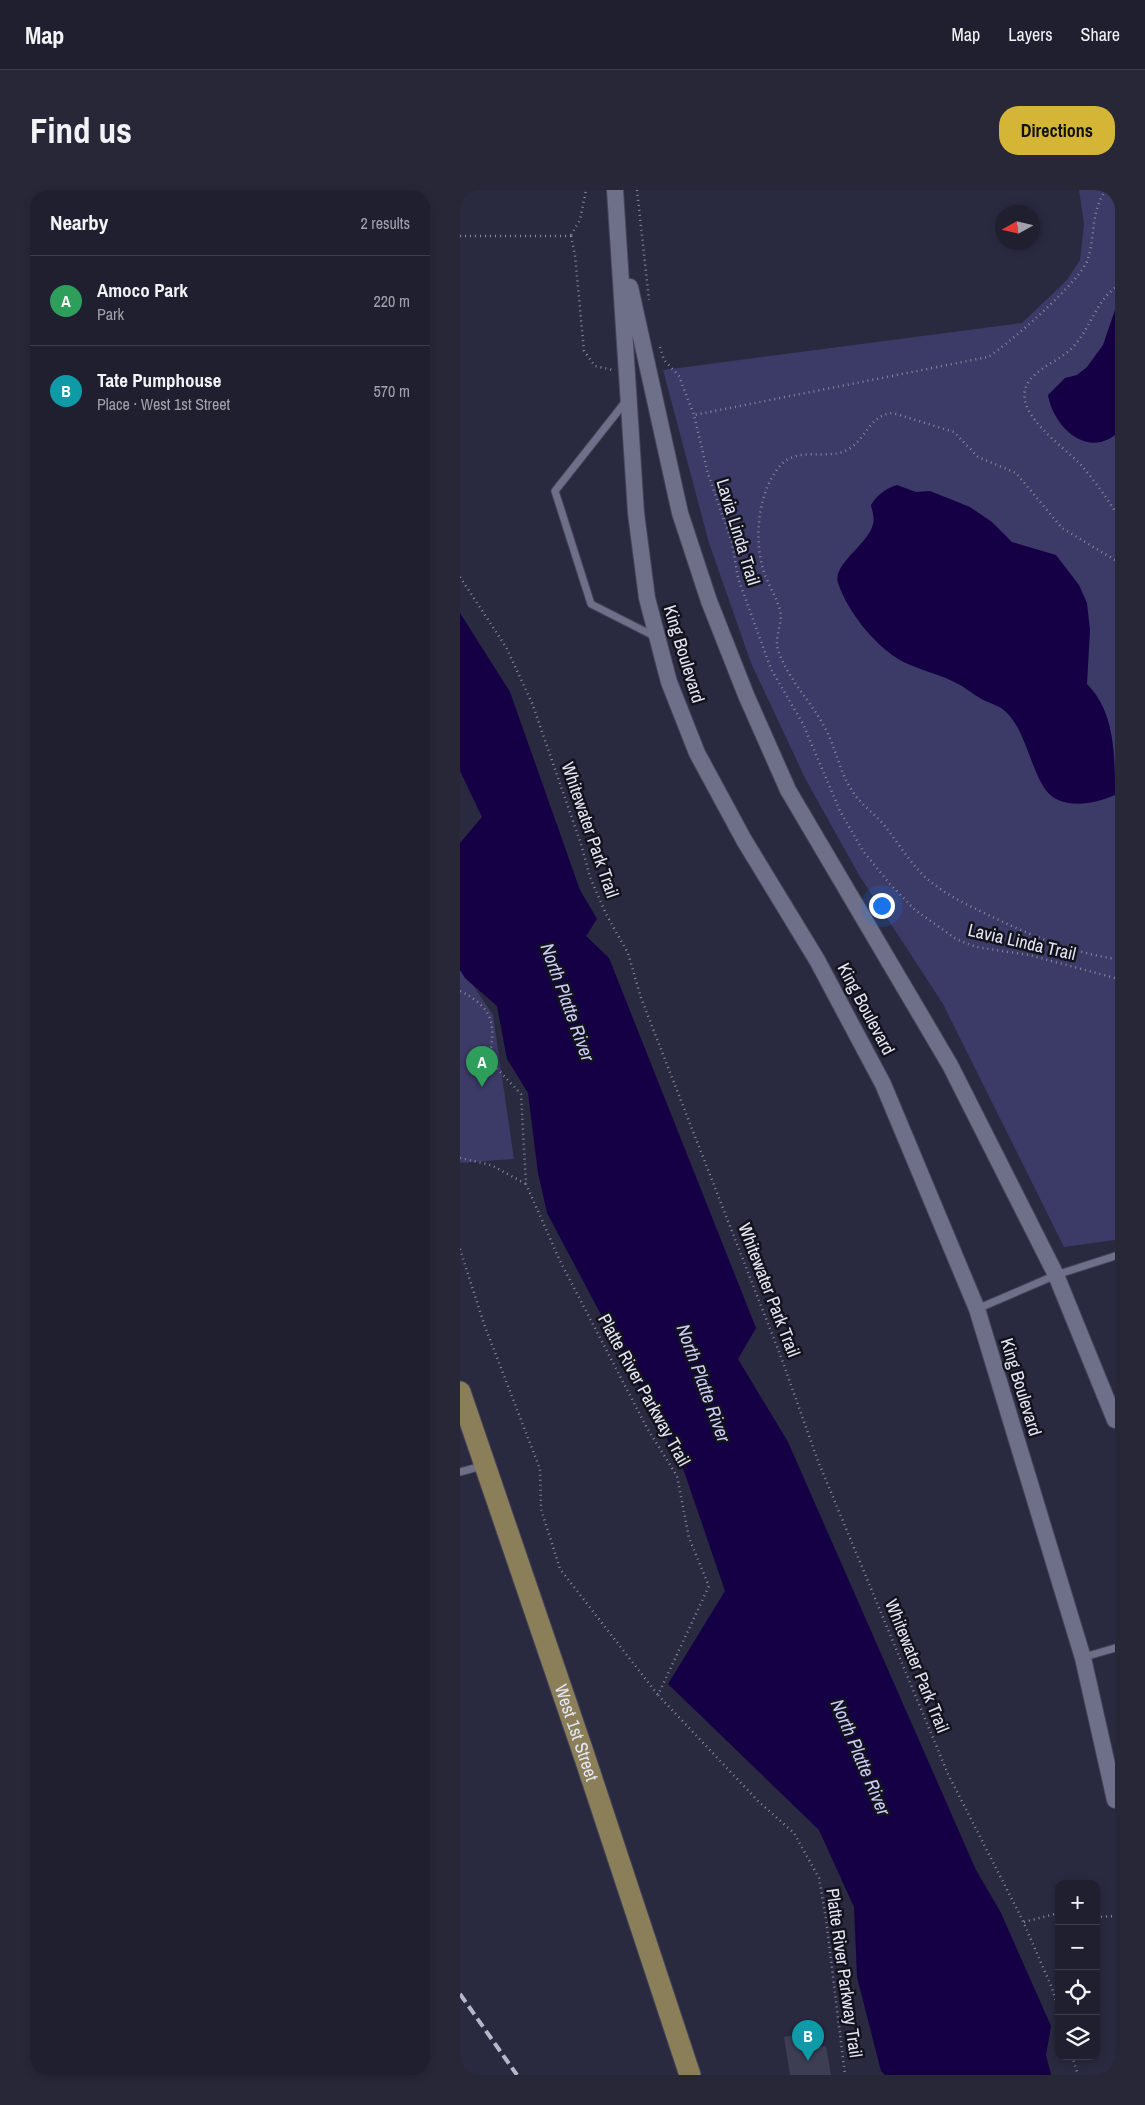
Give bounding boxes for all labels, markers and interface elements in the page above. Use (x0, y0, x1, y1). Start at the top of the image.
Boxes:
text: Map (25, 19, 64, 51)
text: Map (952, 22, 980, 47)
text: Layers (1008, 22, 1053, 47)
text: Share (1081, 22, 1120, 47)
button: Directions (999, 106, 1115, 155)
text: Find us (30, 107, 132, 154)
north arrow (995, 205, 1040, 250)
text: Nearby (50, 208, 108, 237)
text: 2 results (360, 212, 410, 234)
text: Amoco Park (97, 277, 188, 303)
text: A (61, 290, 71, 312)
text: 220 m (374, 290, 410, 312)
text: Park (97, 303, 124, 325)
text: Tate Pumphouse (97, 367, 221, 393)
text: B (61, 380, 71, 402)
text: 570 m (374, 380, 410, 402)
text: Place · West 1st Street (97, 393, 230, 415)
street label: Lavia Linda Trail (710, 476, 767, 588)
street label: King Boulevard (658, 602, 711, 706)
street label: Whitewater Park Trail (556, 759, 625, 901)
your location (869, 893, 895, 919)
street label: Lavia Linda Trail (966, 917, 1079, 966)
water label: North Platte River (535, 939, 602, 1065)
street label: King Boulevard (832, 958, 901, 1059)
pin: A (466, 1046, 498, 1087)
street label: Whitewater Park Trail (732, 1219, 807, 1361)
street label: Platte River Parkway Trail (592, 1309, 697, 1470)
water label: North Platte River (671, 1320, 738, 1446)
street label: King Boulevard (995, 1335, 1048, 1439)
street label: Whitewater Park Trail (879, 1595, 956, 1736)
street label: West 1st Street (549, 1681, 605, 1784)
water label: North Platte River (825, 1695, 897, 1820)
map controls (1055, 1880, 1100, 2060)
button: + (1055, 1880, 1100, 1925)
street label: Platte River Parkway Trail (820, 1887, 869, 2059)
button: − (1055, 1925, 1100, 1970)
button: locate (1055, 1970, 1100, 2015)
button: layers (1055, 2015, 1100, 2060)
pin: B (792, 2020, 824, 2061)

